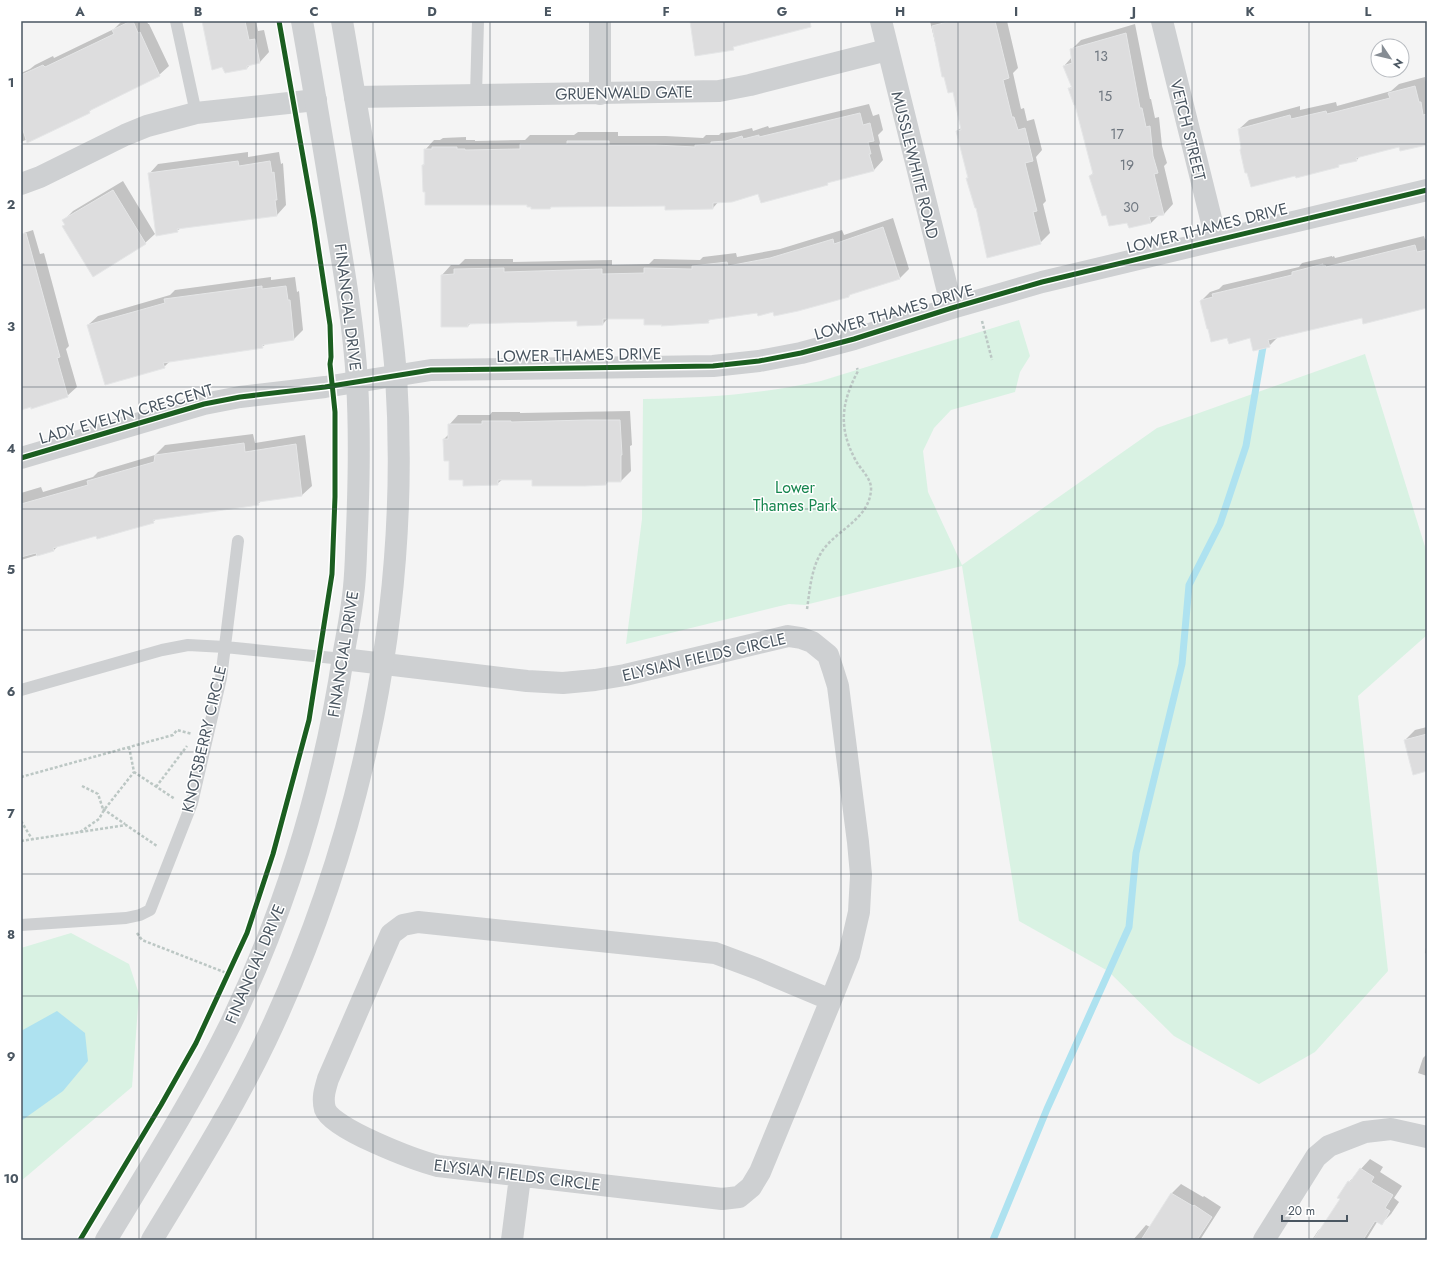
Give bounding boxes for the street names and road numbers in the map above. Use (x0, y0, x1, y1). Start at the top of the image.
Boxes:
street label: VETCH STREET (1164, 77, 1212, 183)
street label: GRUENWALD GATE (555, 80, 693, 106)
street label: MUSSLEWHITE ROAD (886, 89, 944, 241)
street label: LOWER THAMES DRIVE (1124, 197, 1290, 259)
street label: FINANCIAL DRIVE (329, 242, 367, 372)
street label: LOWER THAMES DRIVE (811, 278, 977, 346)
street label: LOWER THAMES DRIVE (496, 342, 662, 368)
street label: LADY EVELYN CRESCENT (36, 378, 216, 450)
street label: FINANCIAL DRIVE (322, 589, 364, 719)
street label: ELYSIAN FIELDS CIRCLE (620, 627, 788, 687)
street label: KNOTSBERRY CIRCLE (176, 663, 232, 815)
street label: FINANCIAL DRIVE (219, 901, 291, 1027)
street label: ELYSIAN FIELDS CIRCLE (432, 1153, 602, 1197)

